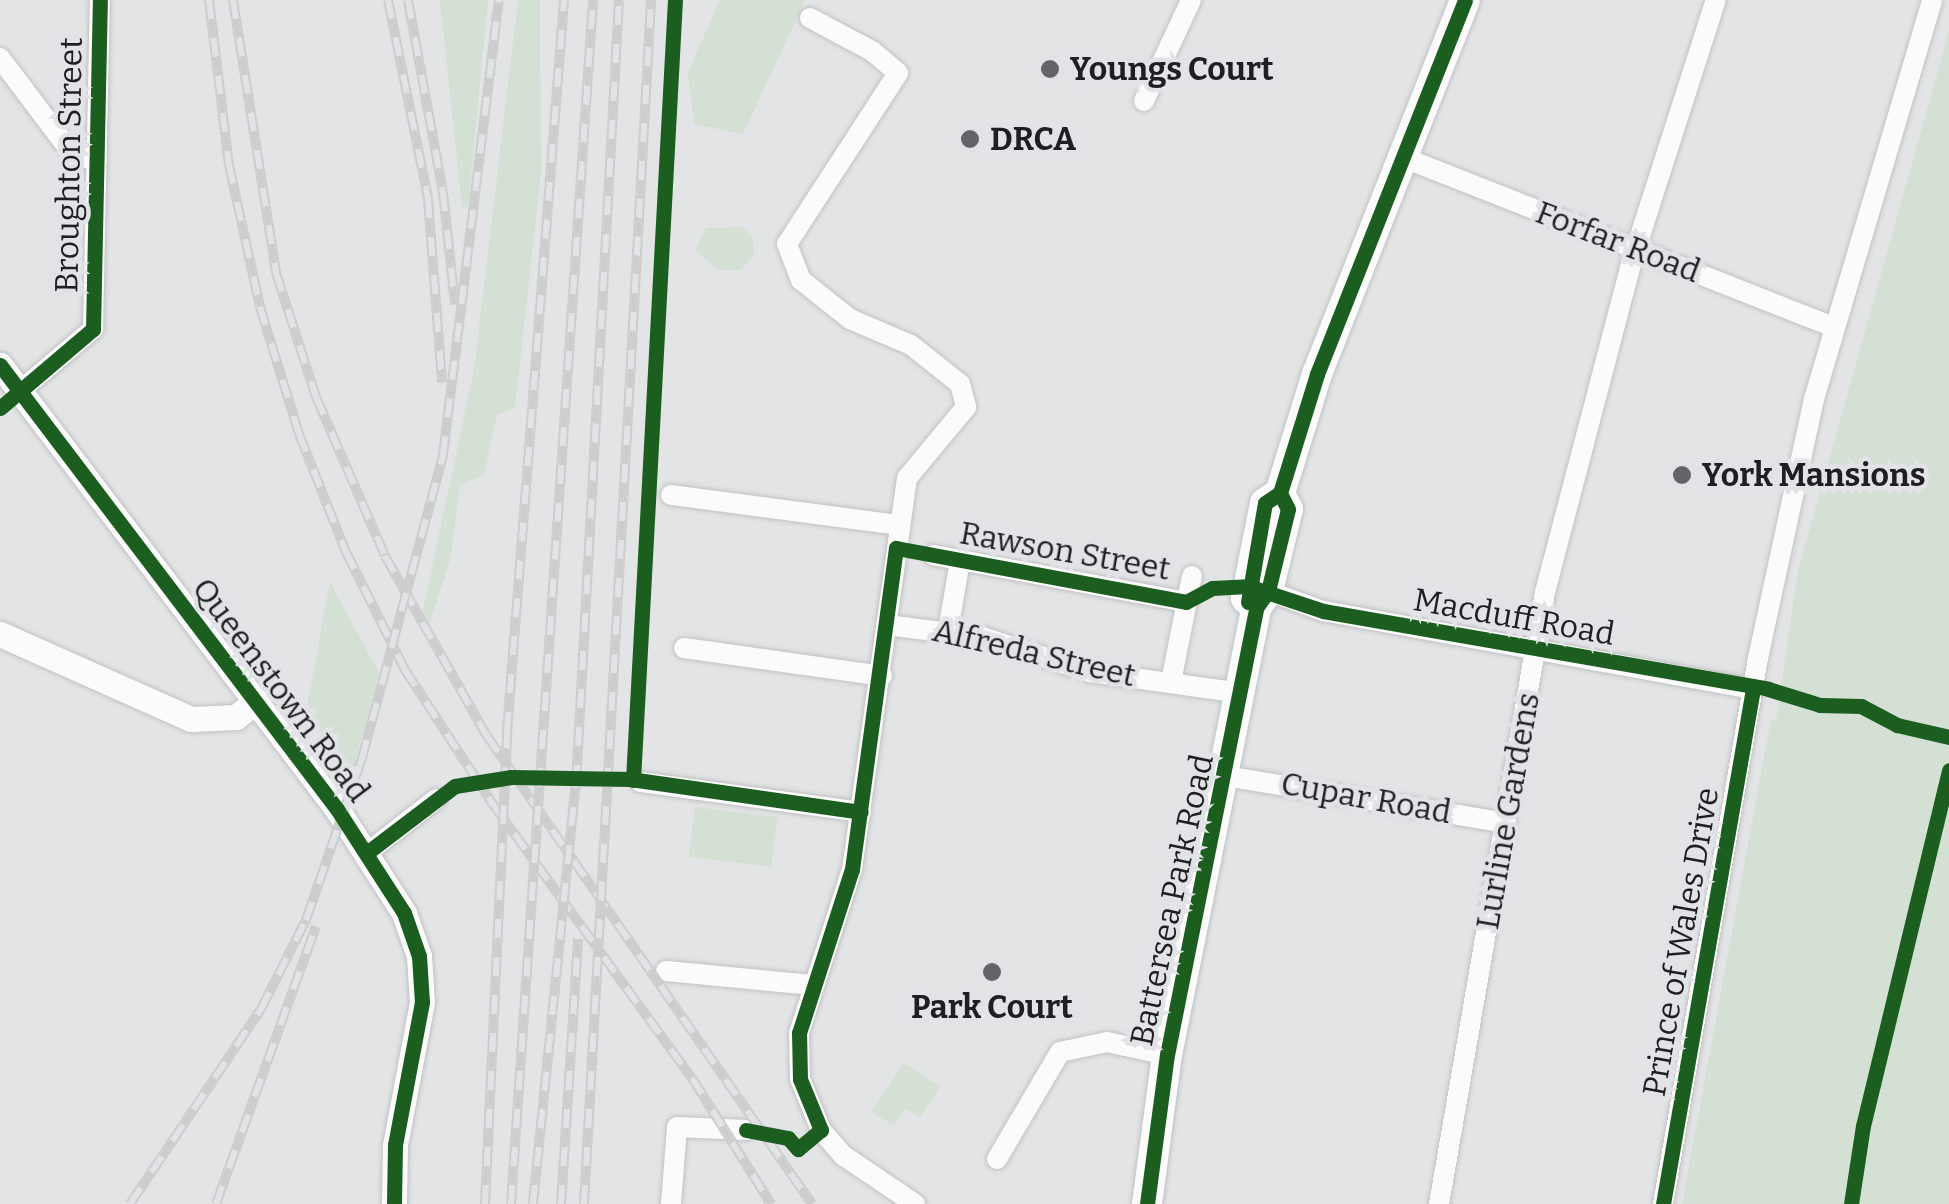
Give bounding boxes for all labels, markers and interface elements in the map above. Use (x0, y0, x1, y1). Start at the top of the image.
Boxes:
street label: Broughton Street (48, 37, 90, 293)
place label: Youngs Court (1070, 50, 1274, 88)
marker: Youngs Court (1039, 58, 1061, 80)
place label: DRCA (990, 120, 1076, 158)
marker: DRCA (959, 128, 981, 150)
street label: Forfar Road (1530, 193, 1706, 291)
place label: York Mansions (1702, 456, 1925, 494)
marker: York Mansions (1671, 464, 1693, 486)
street label: Rawson Street (957, 514, 1173, 588)
street label: Queenstown Road (184, 570, 378, 810)
street label: Macduff Road (1410, 580, 1618, 654)
street label: Alfreda Street (929, 611, 1139, 695)
street label: Lurline Gardens (1468, 690, 1548, 932)
street label: Battersea Park Road (1122, 751, 1222, 1049)
street label: Cupar Road (1278, 764, 1454, 832)
street label: Prince of Wales Drive (1635, 785, 1727, 1099)
marker: Park Court (981, 961, 1003, 983)
place label: Park Court (911, 988, 1073, 1026)

